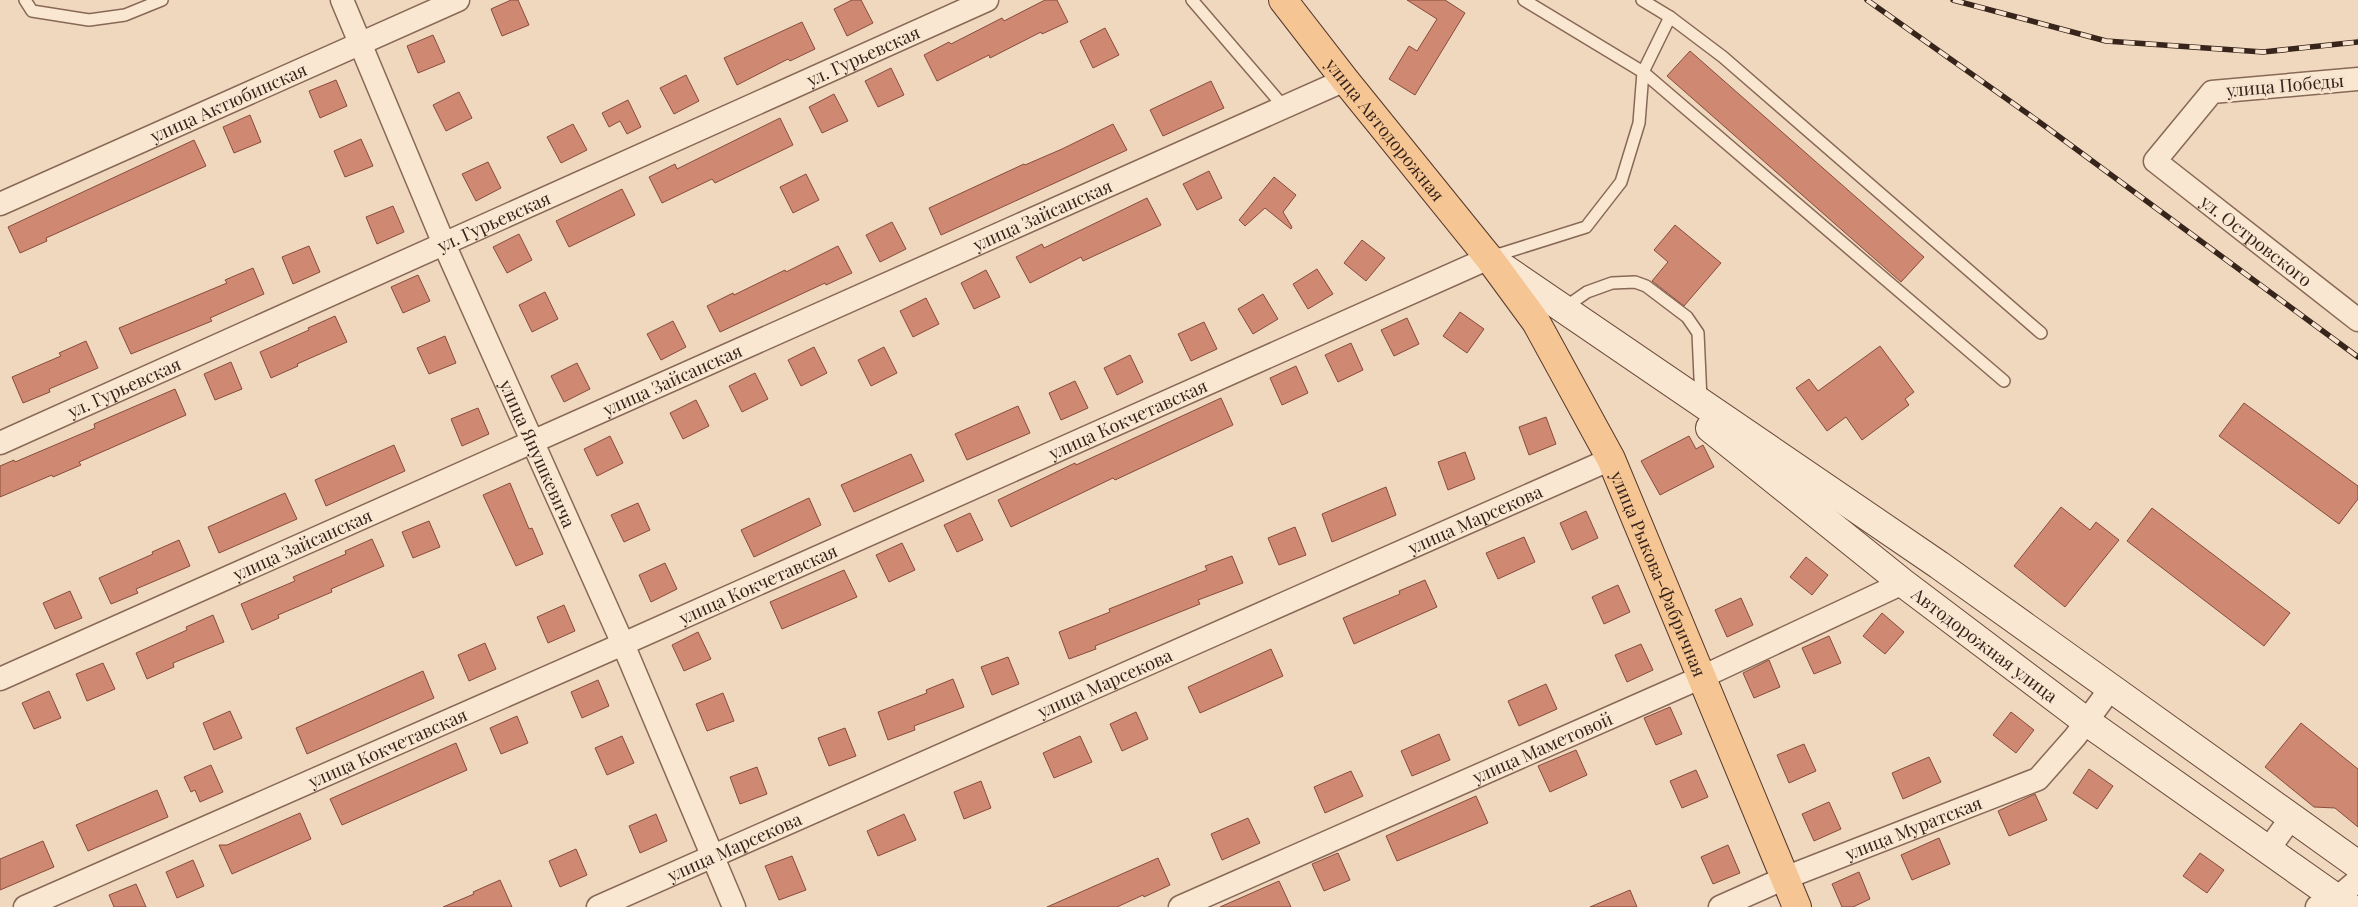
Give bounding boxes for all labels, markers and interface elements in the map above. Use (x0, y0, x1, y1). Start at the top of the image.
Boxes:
street label: ул. Гурьевская (802, 20, 924, 92)
street label: улица Автодорожная (1320, 52, 1450, 206)
street label: улица Актюбинская (145, 57, 311, 148)
street label: улица Победы (2224, 68, 2345, 102)
street label: улица Зайсанская (968, 173, 1116, 257)
street label: ул. Гурьевская (432, 186, 554, 258)
street label: ул. Островского (2195, 189, 2317, 292)
street label: улица Зайсанская (598, 338, 746, 421)
street label: ул. Гурьевская (63, 351, 185, 424)
street label: улица Кокчетавская (1044, 373, 1211, 465)
street label: улица Янушкевича (494, 375, 581, 531)
street label: улица Рыкова-Фабричная (1605, 466, 1712, 681)
street label: улица Марсекова (1403, 479, 1546, 560)
street label: улица Зайсанская (228, 503, 376, 586)
street label: улица Кокчетавская (674, 538, 841, 630)
street label: Автодорожная улица (1906, 581, 2063, 708)
street label: улица Марсекова (1033, 643, 1176, 724)
street label: улица Кокчетавская (303, 702, 471, 793)
street label: улица Маметовой (1468, 706, 1616, 789)
street label: улица Муратская (1841, 790, 1985, 866)
street label: улица Марсекова (662, 806, 805, 887)

